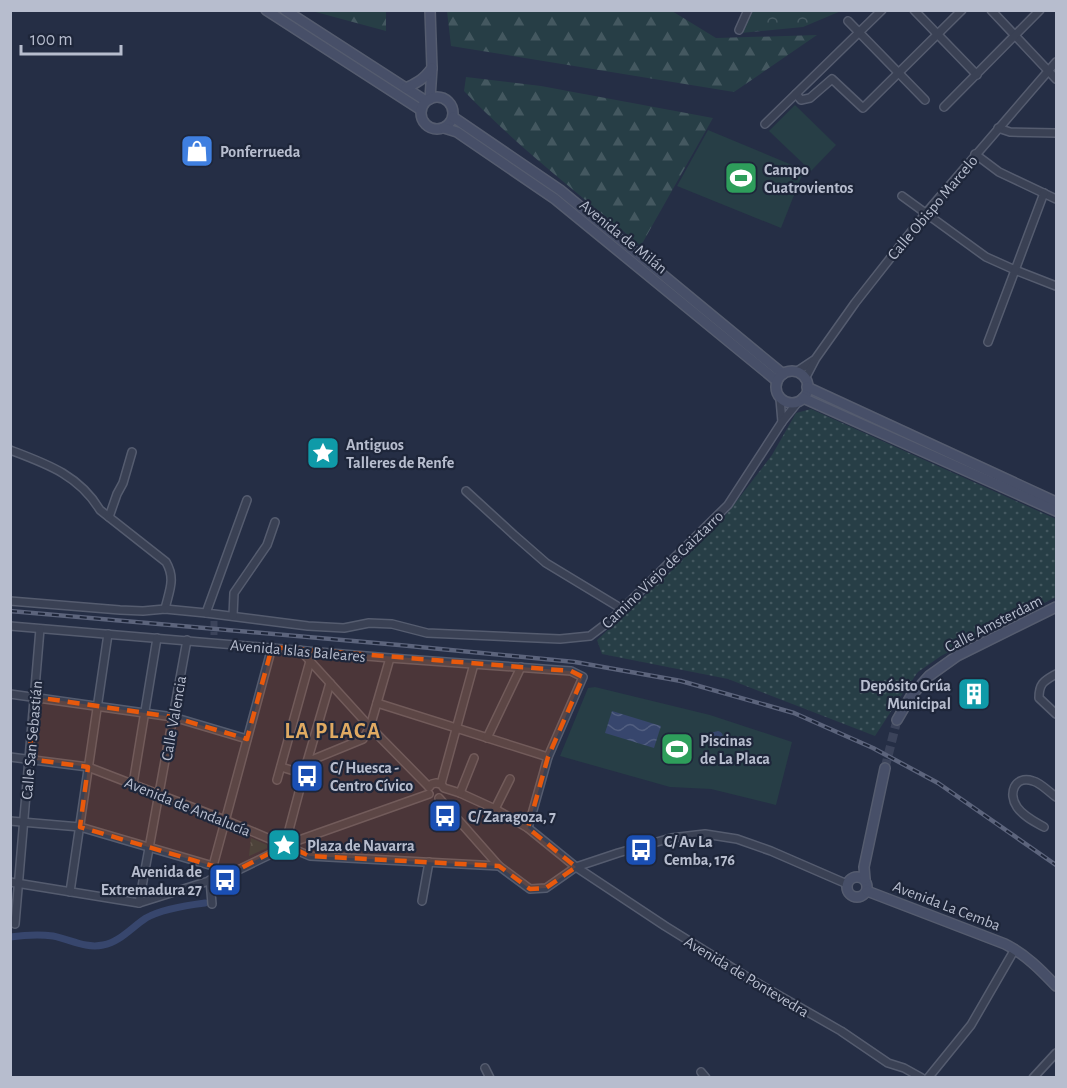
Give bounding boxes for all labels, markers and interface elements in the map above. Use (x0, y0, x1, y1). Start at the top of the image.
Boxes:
scale bar (21, 18, 122, 56)
text: 100 m (30, 31, 73, 49)
shop icon: Ponferrueda (179, 133, 215, 169)
place label: Ponferrueda (220, 144, 301, 160)
street label: Calle Obispo Marcelo (885, 152, 981, 263)
sports icon: Campo Cuatrovientos (723, 160, 759, 196)
place label: Campo Cuatrovientos (764, 162, 853, 196)
street label: Avenida de Milán (577, 197, 670, 277)
place icon: Antiguos Talleres de Renfe (305, 435, 341, 471)
place label: Antiguos Talleres de Renfe (346, 437, 455, 471)
street label: Camino Viejo de Gaiztarro (599, 508, 727, 632)
street label: Calle Amsterdam (942, 592, 1045, 655)
street label: Avenida Islas Baleares (229, 637, 366, 665)
street label: Calle Valencia (159, 674, 189, 762)
building icon: Depósito Grúa Municipal (956, 676, 992, 712)
place label: Depósito Grúa Municipal (860, 678, 951, 712)
street label: Calle San Sebastián (19, 680, 45, 800)
district label: LA PLACA (284, 720, 382, 742)
sports icon: Piscinas de La Placa (659, 731, 695, 767)
place label: Piscinas de La Placa (700, 733, 770, 767)
bus stop icon: C/ Huesca - Centro Cívico (289, 758, 325, 794)
place label: C/ Huesca - Centro Cívico (330, 760, 413, 794)
street label: Avenida de Andalucía (122, 774, 253, 839)
bus stop icon: C/ Zaragoza, 7 (427, 798, 463, 834)
place label: C/ Zaragoza, 7 (468, 809, 556, 825)
place icon: Plaza de Navarra (266, 827, 302, 863)
bus stop icon: C/ Av La Cemba, 176 (623, 832, 659, 868)
place label: C/ Av La Cemba, 176 (664, 834, 735, 868)
place label: Plaza de Navarra (307, 838, 415, 854)
bus stop icon: Avenida de Extremadura 27 (207, 862, 243, 898)
place label: Avenida de Extremadura 27 (101, 864, 202, 898)
street label: Avenida La Cemba (891, 878, 1003, 934)
street label: Avenida de Pontevedra (681, 933, 812, 1020)

